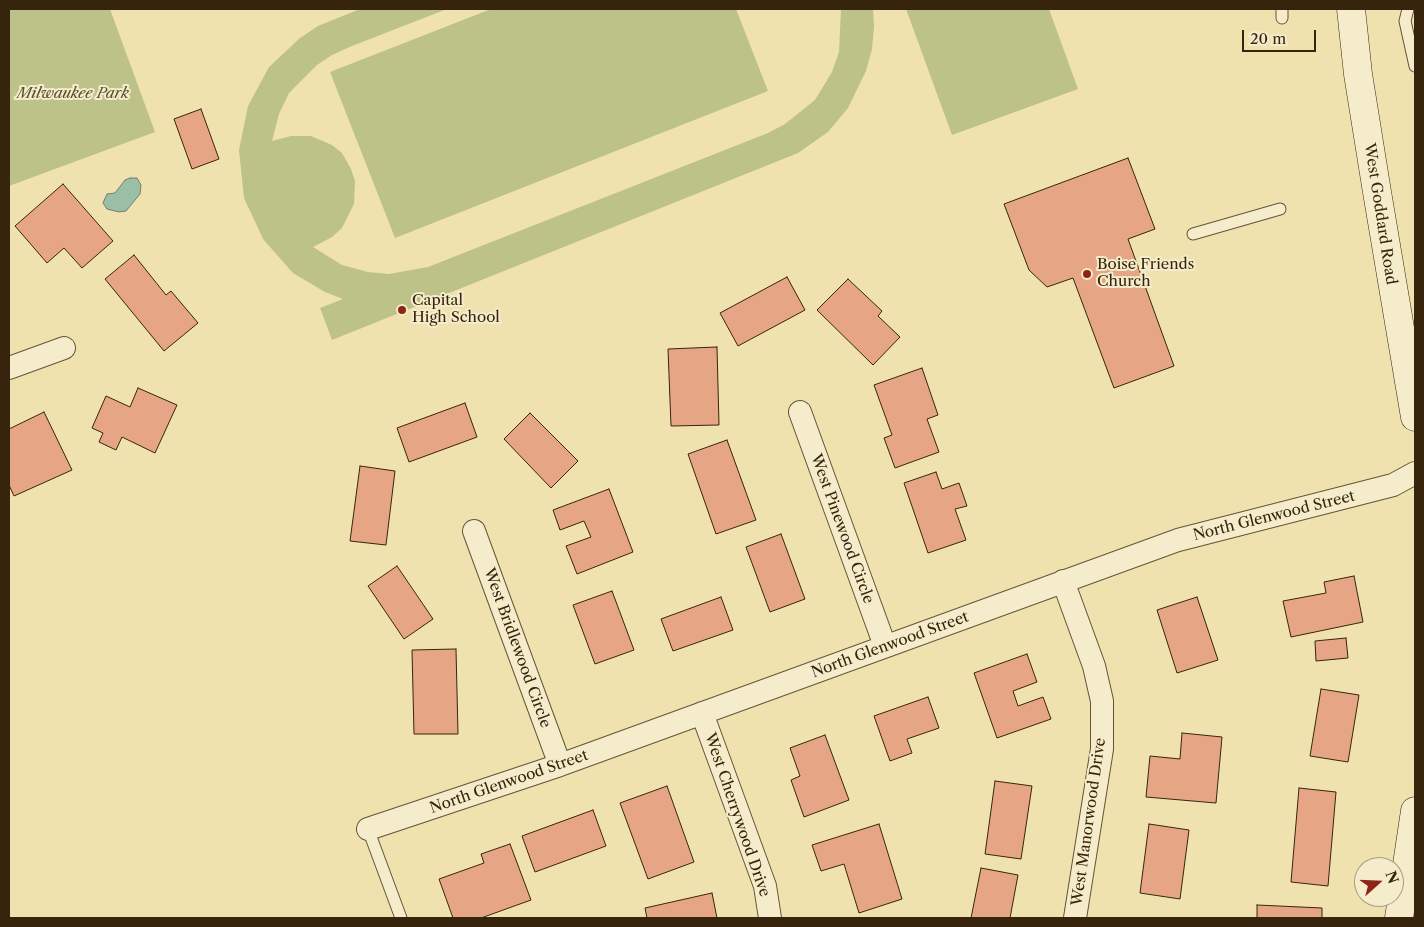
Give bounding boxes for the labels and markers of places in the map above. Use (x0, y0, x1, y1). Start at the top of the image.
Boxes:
place label: Boise Friends Church (1097, 256, 1194, 291)
marker: Boise Friends Church (1081, 268, 1093, 280)
place label: Capital High School (412, 292, 500, 327)
marker: Capital High School (396, 304, 408, 316)

